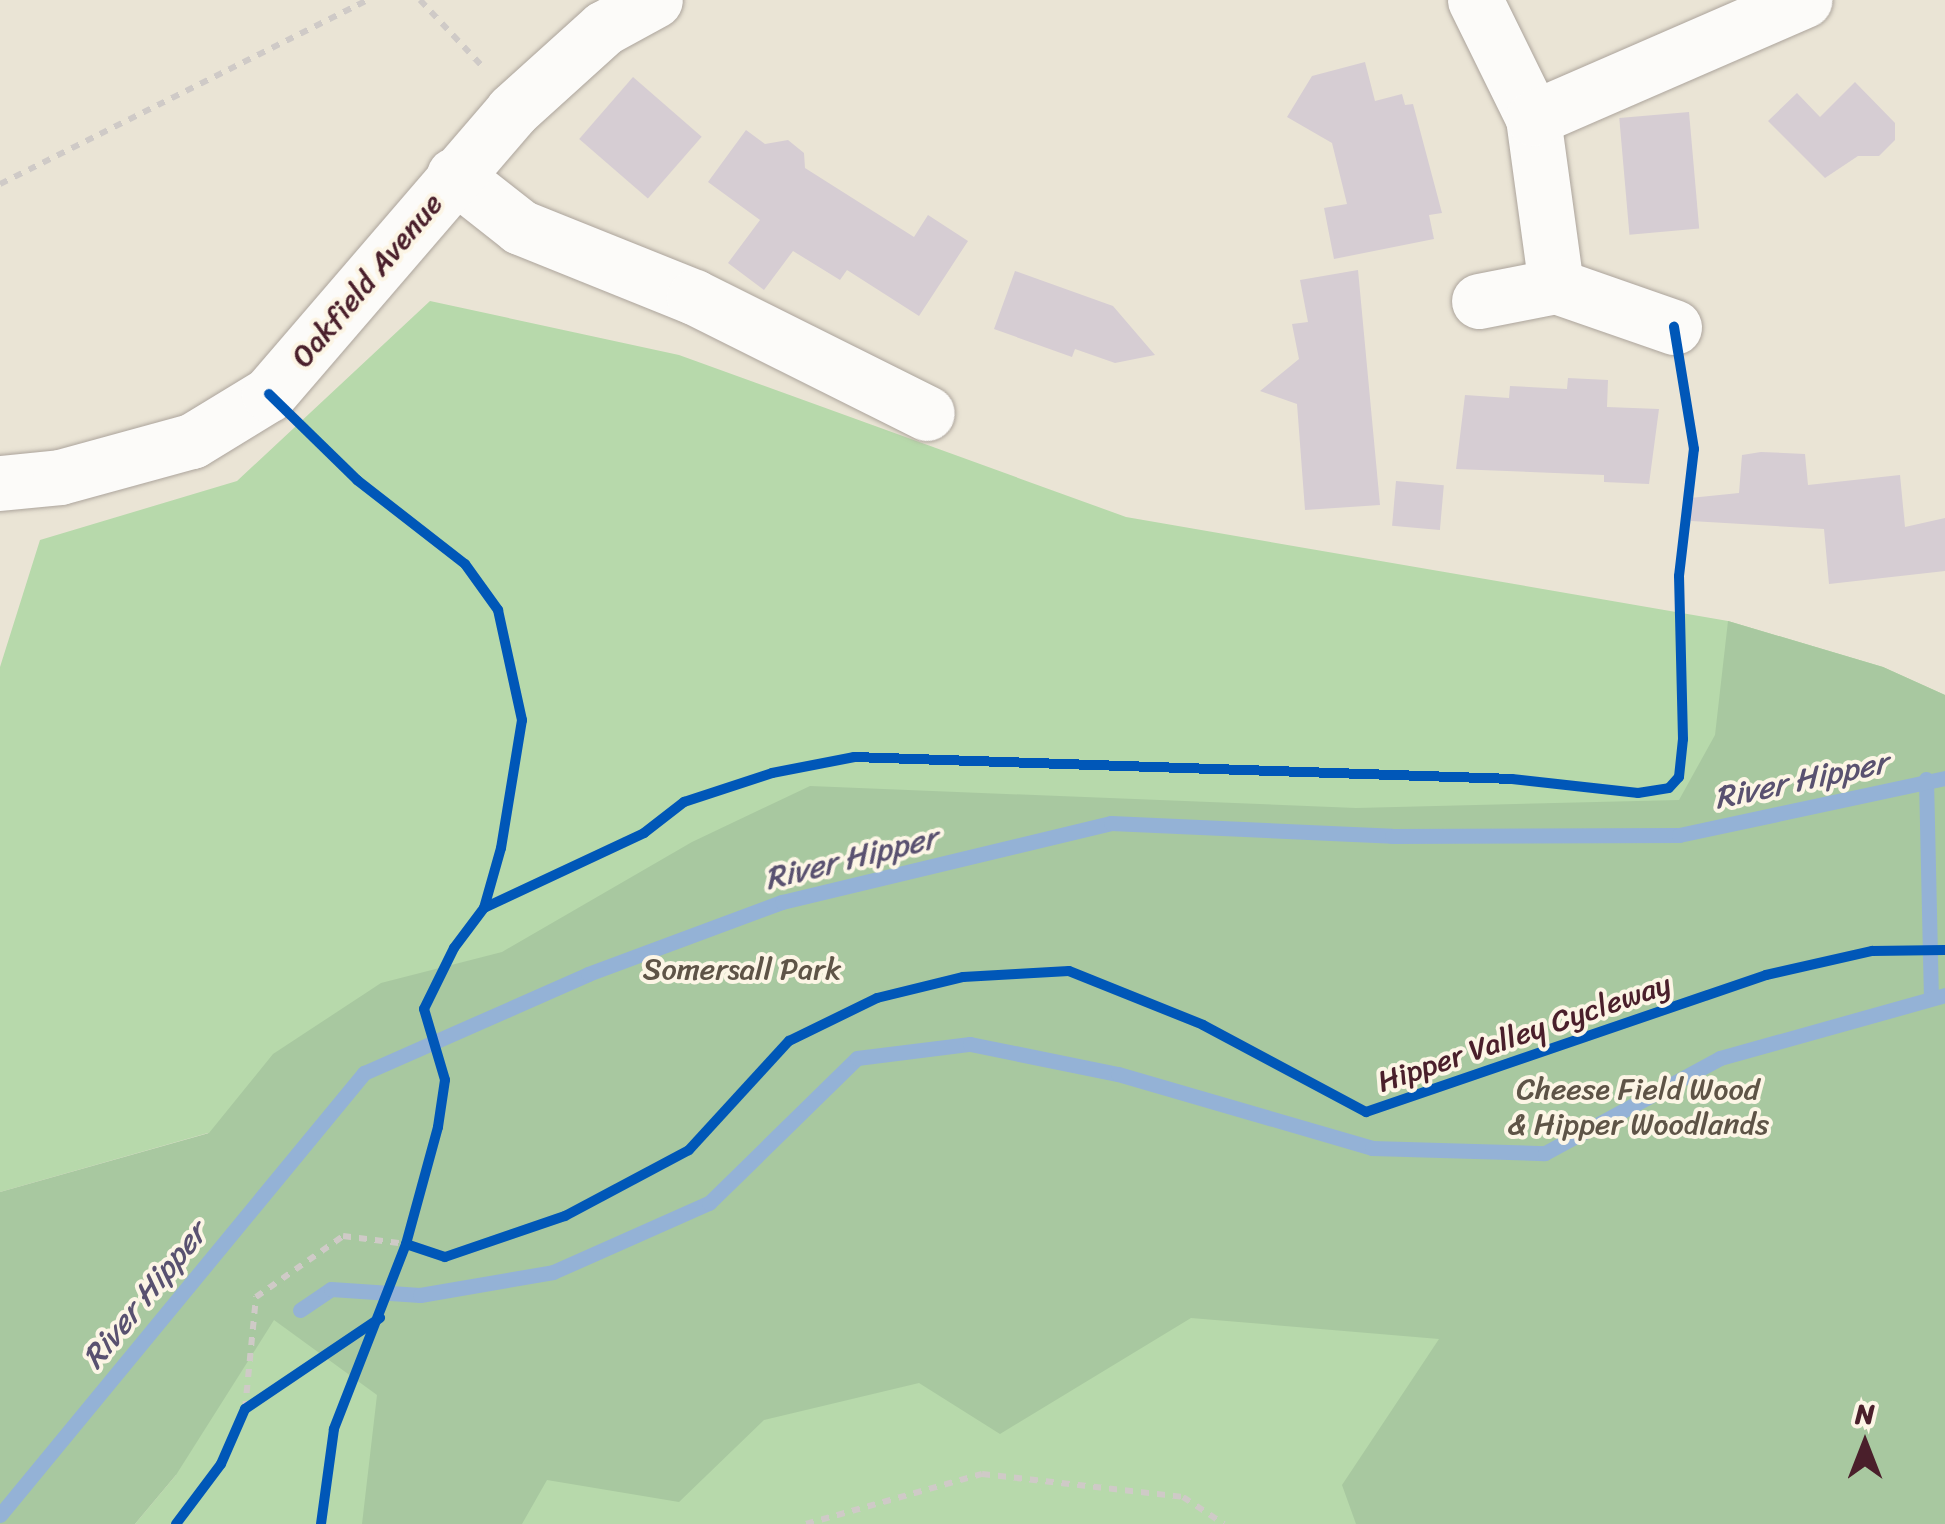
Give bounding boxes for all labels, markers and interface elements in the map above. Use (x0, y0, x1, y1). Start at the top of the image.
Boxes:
street label: Oakfield Avenue (284, 186, 450, 374)
water label: River Hipper (1711, 744, 1891, 818)
water label: River Hipper (761, 819, 941, 899)
park label: Somersall Park (643, 951, 841, 987)
street label: Hipper Valley Cycleway (1373, 966, 1675, 1100)
park label: Cheese Field Wood & Hipper Woodlands (1507, 1071, 1769, 1142)
water label: River Hipper (75, 1216, 215, 1376)
text: N (1855, 1389, 1875, 1438)
north arrow (1815, 1394, 1915, 1494)

